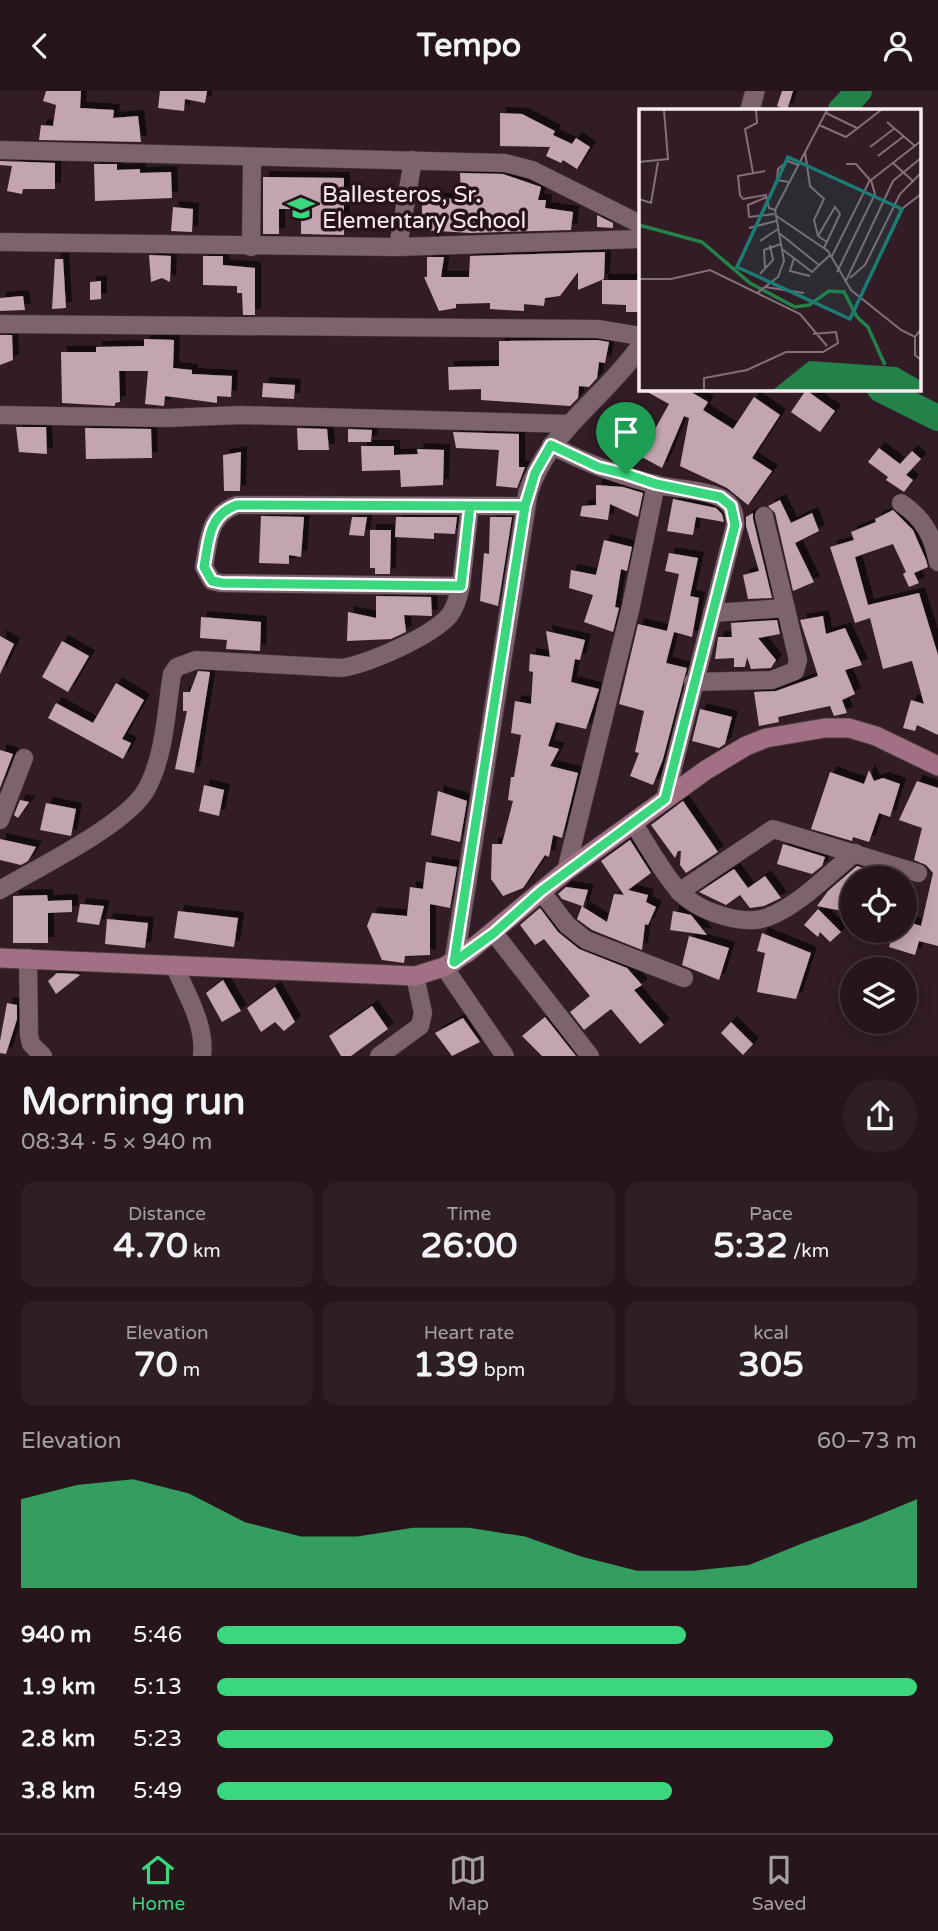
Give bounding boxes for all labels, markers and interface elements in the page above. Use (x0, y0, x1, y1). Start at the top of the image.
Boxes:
icon: back (21, 27, 59, 65)
text: Tempo (417, 27, 521, 65)
icon: person (879, 27, 917, 65)
inset map (639, 109, 920, 390)
place label: Ballesteros, Sr. Elementary School (322, 181, 526, 235)
school or university icon: Ballesteros, Sr. Elementary School (286, 193, 316, 223)
pin (596, 402, 656, 474)
icon: arrive (607, 413, 645, 451)
map controls (840, 866, 917, 1034)
button: locate (840, 866, 917, 943)
button: layers (840, 957, 917, 1034)
text: Morning run (21, 1079, 245, 1125)
button: share (843, 1079, 917, 1153)
text: 08:34 · 5 × 940 m (21, 1128, 212, 1156)
text: Distance (128, 1203, 206, 1225)
text: Time (447, 1203, 491, 1225)
text: Pace (749, 1203, 793, 1225)
text: 4.70 (113, 1225, 188, 1267)
text: 26:00 (420, 1225, 518, 1267)
text: 5:32 (713, 1225, 788, 1267)
text: km (188, 1240, 221, 1262)
text: /km (788, 1240, 829, 1262)
text: Elevation (125, 1322, 209, 1344)
text: Heart rate (424, 1322, 514, 1344)
text: kcal (753, 1322, 789, 1344)
text: 70 (134, 1344, 178, 1386)
text: 139 (413, 1344, 479, 1386)
text: 305 (738, 1344, 804, 1386)
text: m (178, 1359, 200, 1381)
text: bpm (479, 1359, 525, 1381)
text: Elevation (21, 1427, 122, 1455)
text: 60–73 m (817, 1427, 917, 1455)
text: 940 m (21, 1621, 91, 1649)
text: 5:46 (133, 1621, 182, 1649)
text: 1.9 km (21, 1673, 96, 1701)
text: 5:13 (133, 1673, 182, 1701)
text: 2.8 km (21, 1725, 95, 1753)
text: 5:23 (133, 1725, 182, 1753)
text: 3.8 km (21, 1777, 95, 1805)
text: 5:49 (133, 1777, 182, 1805)
tab: Home (131, 1851, 185, 1915)
tab: Map (448, 1851, 489, 1915)
tab: Saved (752, 1851, 807, 1915)

